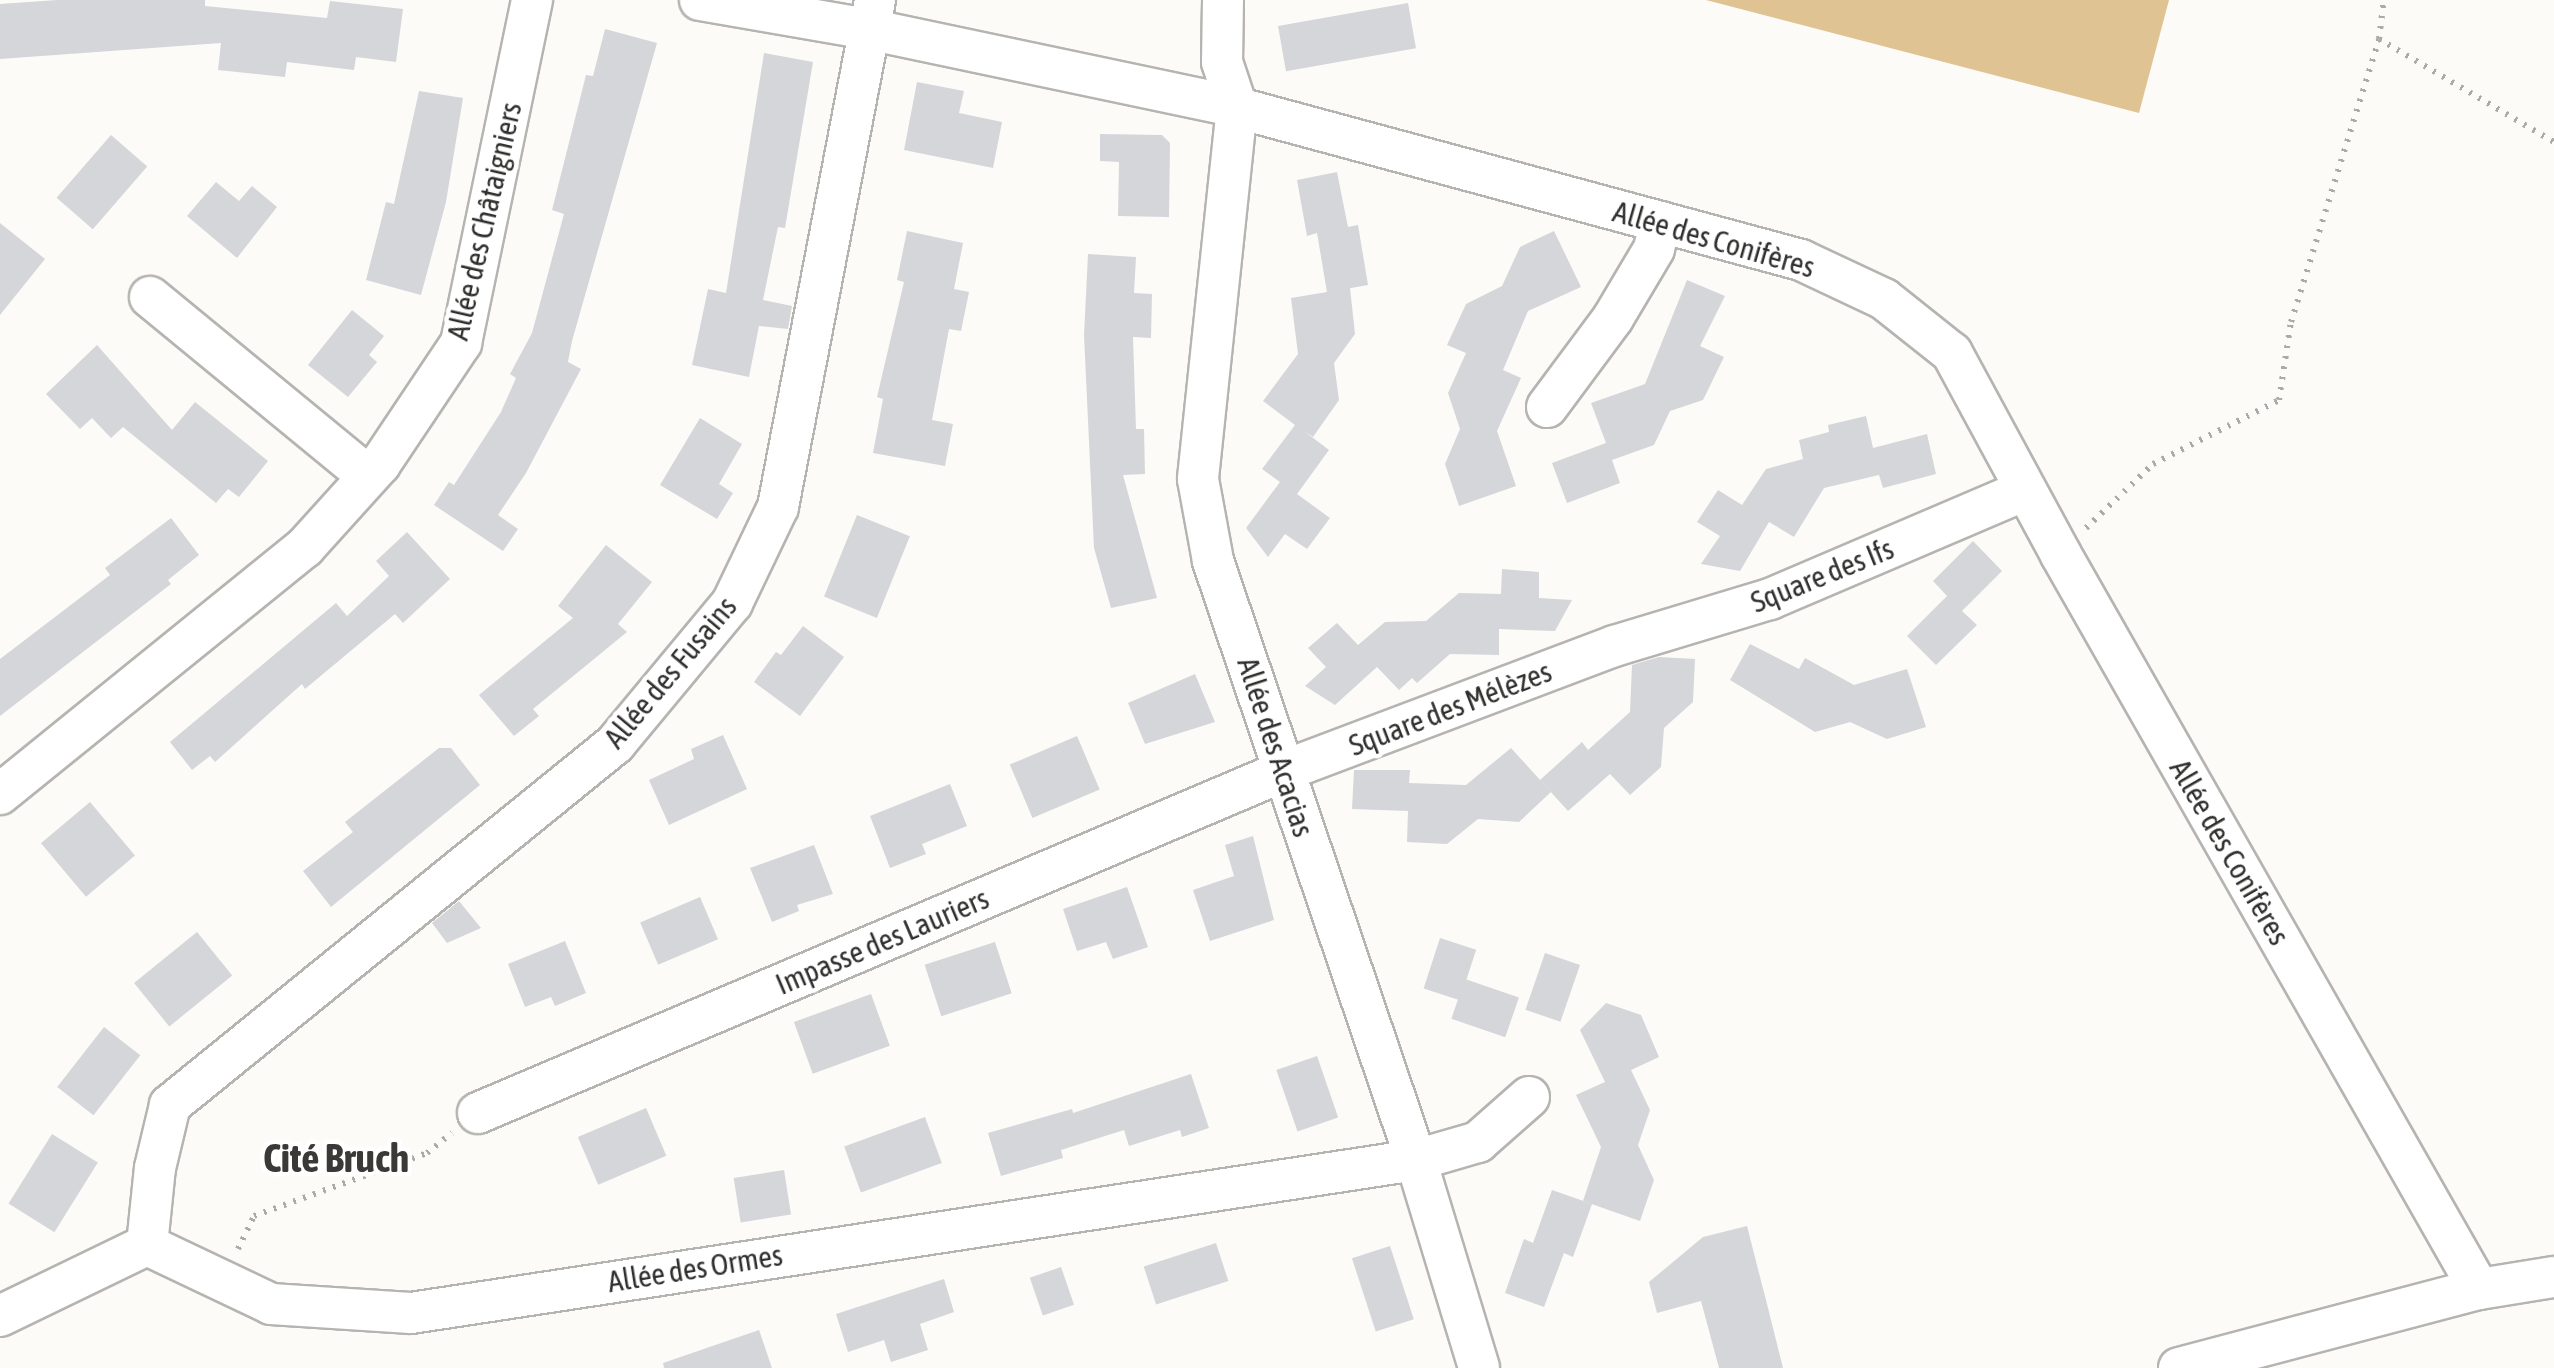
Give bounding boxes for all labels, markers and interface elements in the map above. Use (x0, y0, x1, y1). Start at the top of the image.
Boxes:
street label: Allée des Châtaigniers (439, 99, 529, 343)
street label: Allée des Conifères (1609, 193, 1819, 285)
street label: Square des Ifs (1745, 530, 1899, 620)
street label: Allée des Fusains (596, 589, 744, 755)
street label: Allée des Acacias (1230, 653, 1322, 841)
street label: Square des Mélèzes (1344, 653, 1556, 763)
street label: Allée des Conifères (2162, 753, 2298, 951)
street label: Impasse des Lauriers (770, 880, 994, 1002)
district label: Cité Bruch (263, 1134, 409, 1182)
street label: Allée des Ormes (605, 1236, 785, 1300)

